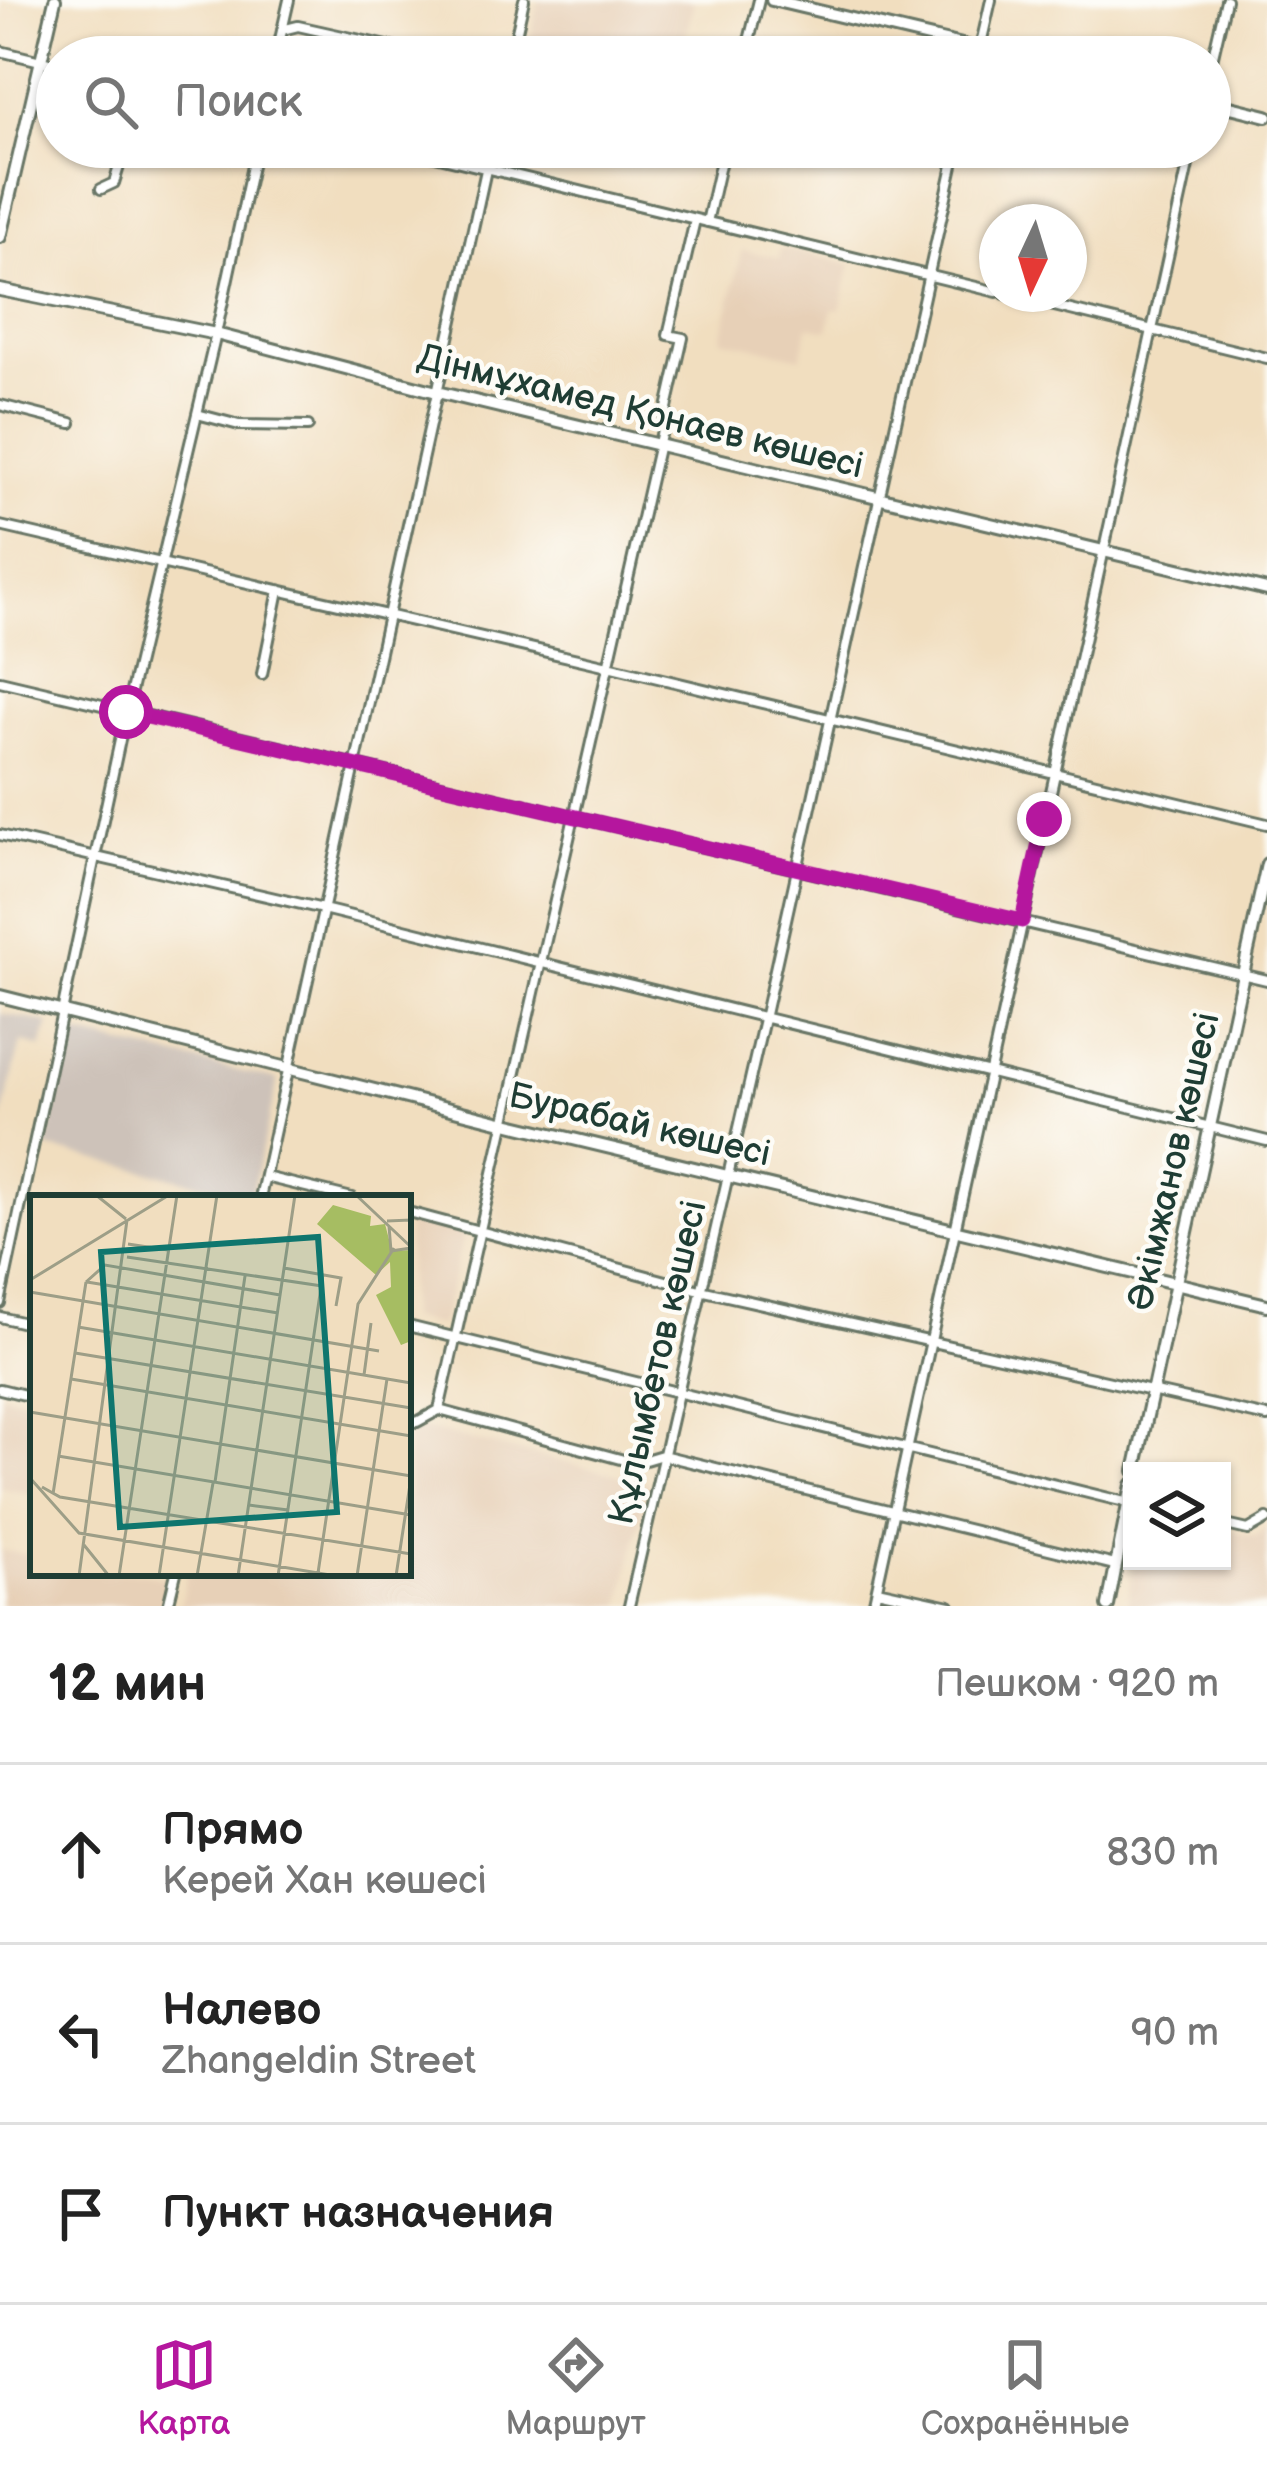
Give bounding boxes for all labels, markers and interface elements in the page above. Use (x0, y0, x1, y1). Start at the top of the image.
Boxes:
search box (36, 36, 1231, 168)
icon: search (78, 69, 144, 135)
text: Поиск (174, 75, 302, 130)
north arrow (979, 204, 1087, 312)
street label: Дінмұхамед Қонаев көшесі (413, 336, 868, 489)
route start (99, 685, 153, 739)
route end (1017, 792, 1071, 846)
street label: Әкімжанов көшесі (1119, 1008, 1230, 1315)
street label: Бурабай көшесі (504, 1074, 774, 1176)
inset map (30, 1195, 411, 1576)
street label: Құлымбетов көшесі (600, 1197, 717, 1529)
map controls (1123, 1462, 1231, 1570)
button: layers (1123, 1462, 1231, 1570)
text: 12 мин (48, 1654, 206, 1715)
text: Пешком · 920 m (935, 1661, 1219, 1708)
text: Прямо (162, 1803, 303, 1858)
icon: ahead (48, 1821, 114, 1887)
text: 830 m (1107, 1830, 1219, 1877)
text: Керей Хан көшесі (162, 1858, 487, 1905)
text: Налево (162, 1983, 321, 2038)
icon: left (48, 2001, 114, 2067)
text: 90 m (1131, 2010, 1219, 2057)
text: Zhangeldin Street (162, 2038, 476, 2085)
icon: arrive (48, 2181, 114, 2247)
text: Пункт назначения (162, 2186, 554, 2241)
tab: Карта (138, 2332, 230, 2444)
tab: Маршрут (506, 2332, 646, 2444)
tab: Сохранённые (921, 2332, 1129, 2444)

